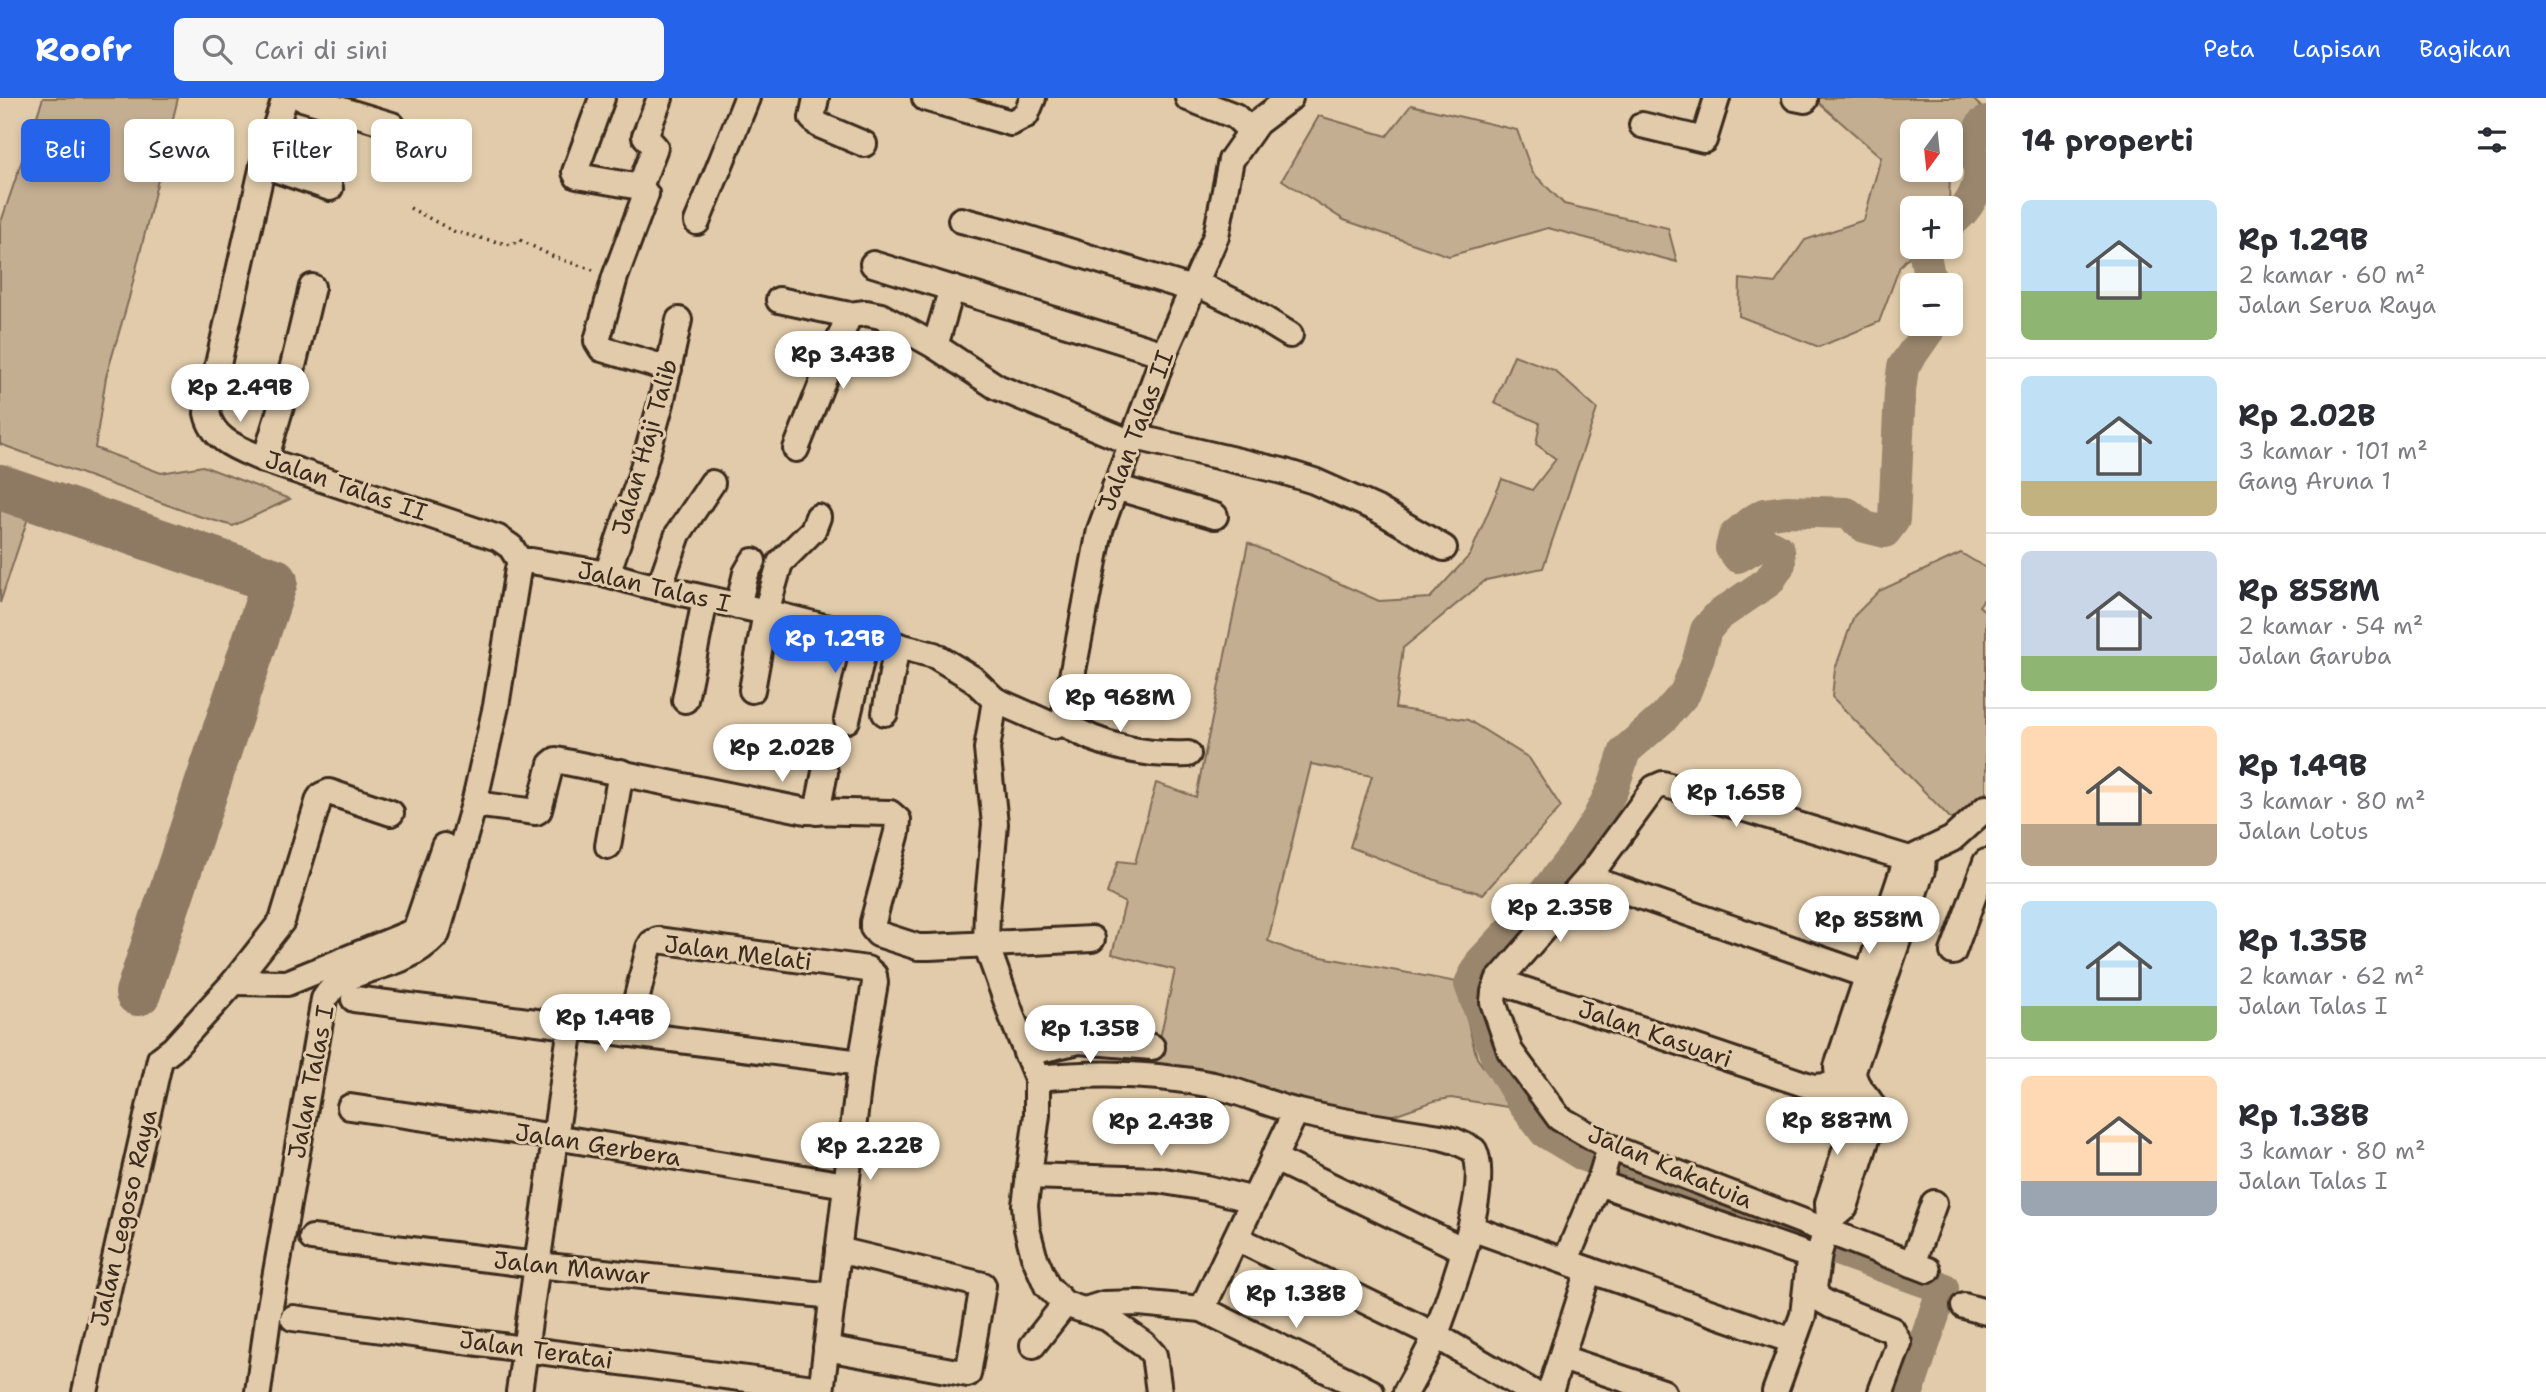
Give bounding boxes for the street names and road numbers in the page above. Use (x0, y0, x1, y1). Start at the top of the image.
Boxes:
street label: Jalan Talas II (1091, 346, 1181, 516)
street label: Jalan Haji Talib (605, 355, 685, 539)
street label: Jalan Talas II (261, 443, 431, 529)
street label: Jalan Talas I (574, 554, 734, 620)
street label: Jalan Melati (662, 928, 814, 978)
street label: Jalan Kasuari (1574, 993, 1736, 1075)
street label: Jalan Talas I (280, 1002, 342, 1162)
street label: Jalan Legoso Raya (83, 1106, 165, 1330)
street label: Jalan Gerbera (513, 1116, 683, 1174)
street label: Jalan Kakatuia (1583, 1118, 1758, 1216)
street label: Jalan Mawar (492, 1244, 652, 1292)
street label: Jalan Teratai (457, 1323, 615, 1377)

